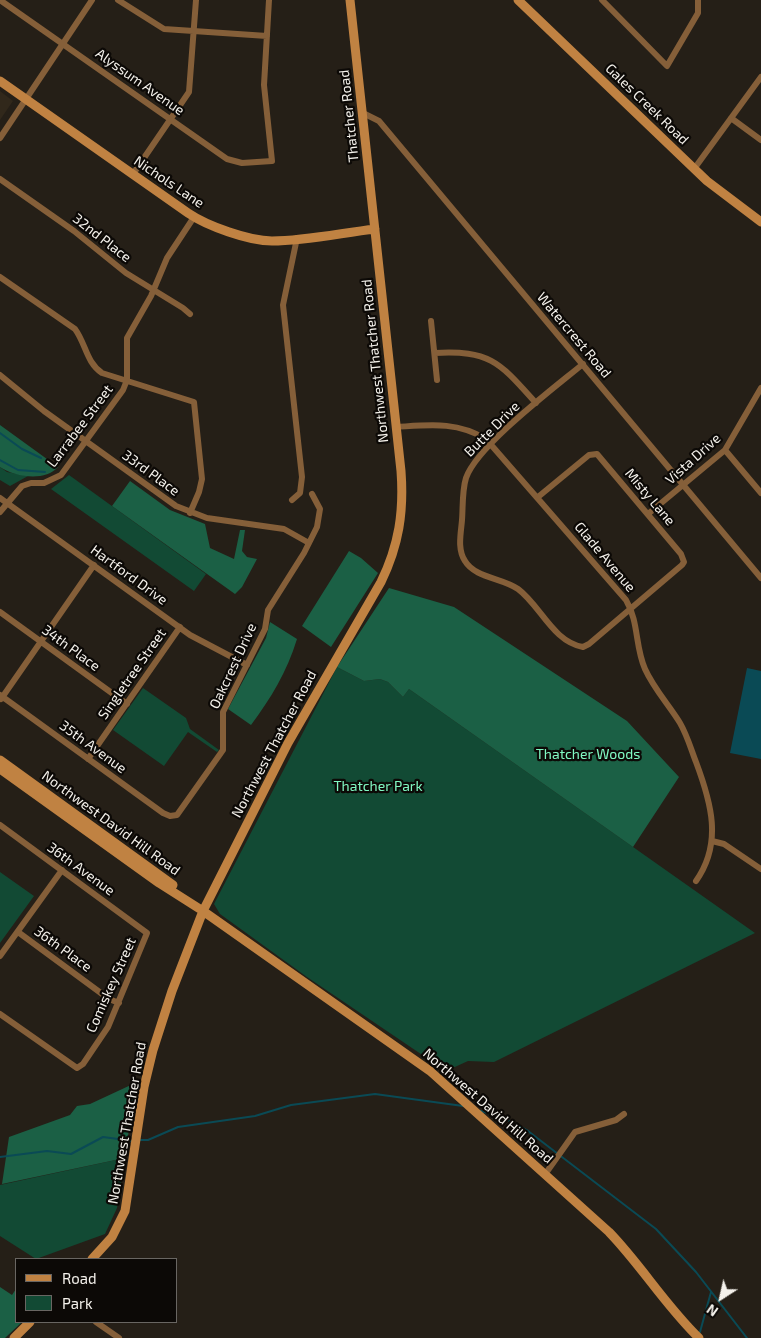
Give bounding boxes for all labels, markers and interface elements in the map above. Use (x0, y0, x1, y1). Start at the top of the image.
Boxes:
street label: Alyssum Avenue (92, 45, 188, 119)
street label: Gales Creek Road (602, 60, 692, 148)
street label: Thatcher Road (336, 69, 362, 163)
street label: Nichols Lane (131, 152, 207, 212)
street label: 32nd Place (70, 210, 134, 266)
street label: Northwest Thatcher Road (358, 278, 392, 444)
street label: Watercrest Road (533, 289, 615, 381)
street label: Larrabee Street (44, 381, 116, 471)
street label: Butte Drive (461, 398, 523, 460)
street label: Vista Drive (662, 430, 724, 488)
street label: 33rd Place (119, 447, 183, 499)
street label: Misty Lane (621, 465, 679, 529)
street label: Glade Avenue (571, 519, 639, 595)
street label: Hartford Drive (87, 541, 171, 609)
street label: 34th Place (39, 621, 103, 675)
street label: Oakcrest Drive (206, 621, 260, 711)
street label: Singletree Street (94, 625, 170, 723)
street label: Northwest Thatcher Road (228, 668, 320, 820)
street label: 35th Avenue (56, 717, 130, 777)
park label: Thatcher Woods (536, 746, 640, 762)
street label: Northwest David Hill Road (39, 767, 183, 879)
park label: Thatcher Park (333, 778, 423, 794)
street label: 36th Avenue (44, 839, 118, 899)
street label: 36th Place (31, 923, 95, 975)
street label: Comiskey Street (82, 935, 140, 1035)
street label: Northwest Thatcher Road (104, 1041, 150, 1205)
street label: Northwest David Hill Road (419, 1045, 557, 1167)
legend (15, 1258, 178, 1323)
text: Road (62, 1269, 97, 1287)
north arrow (696, 1273, 746, 1323)
text: Park (62, 1294, 93, 1312)
text: N (703, 1301, 721, 1321)

